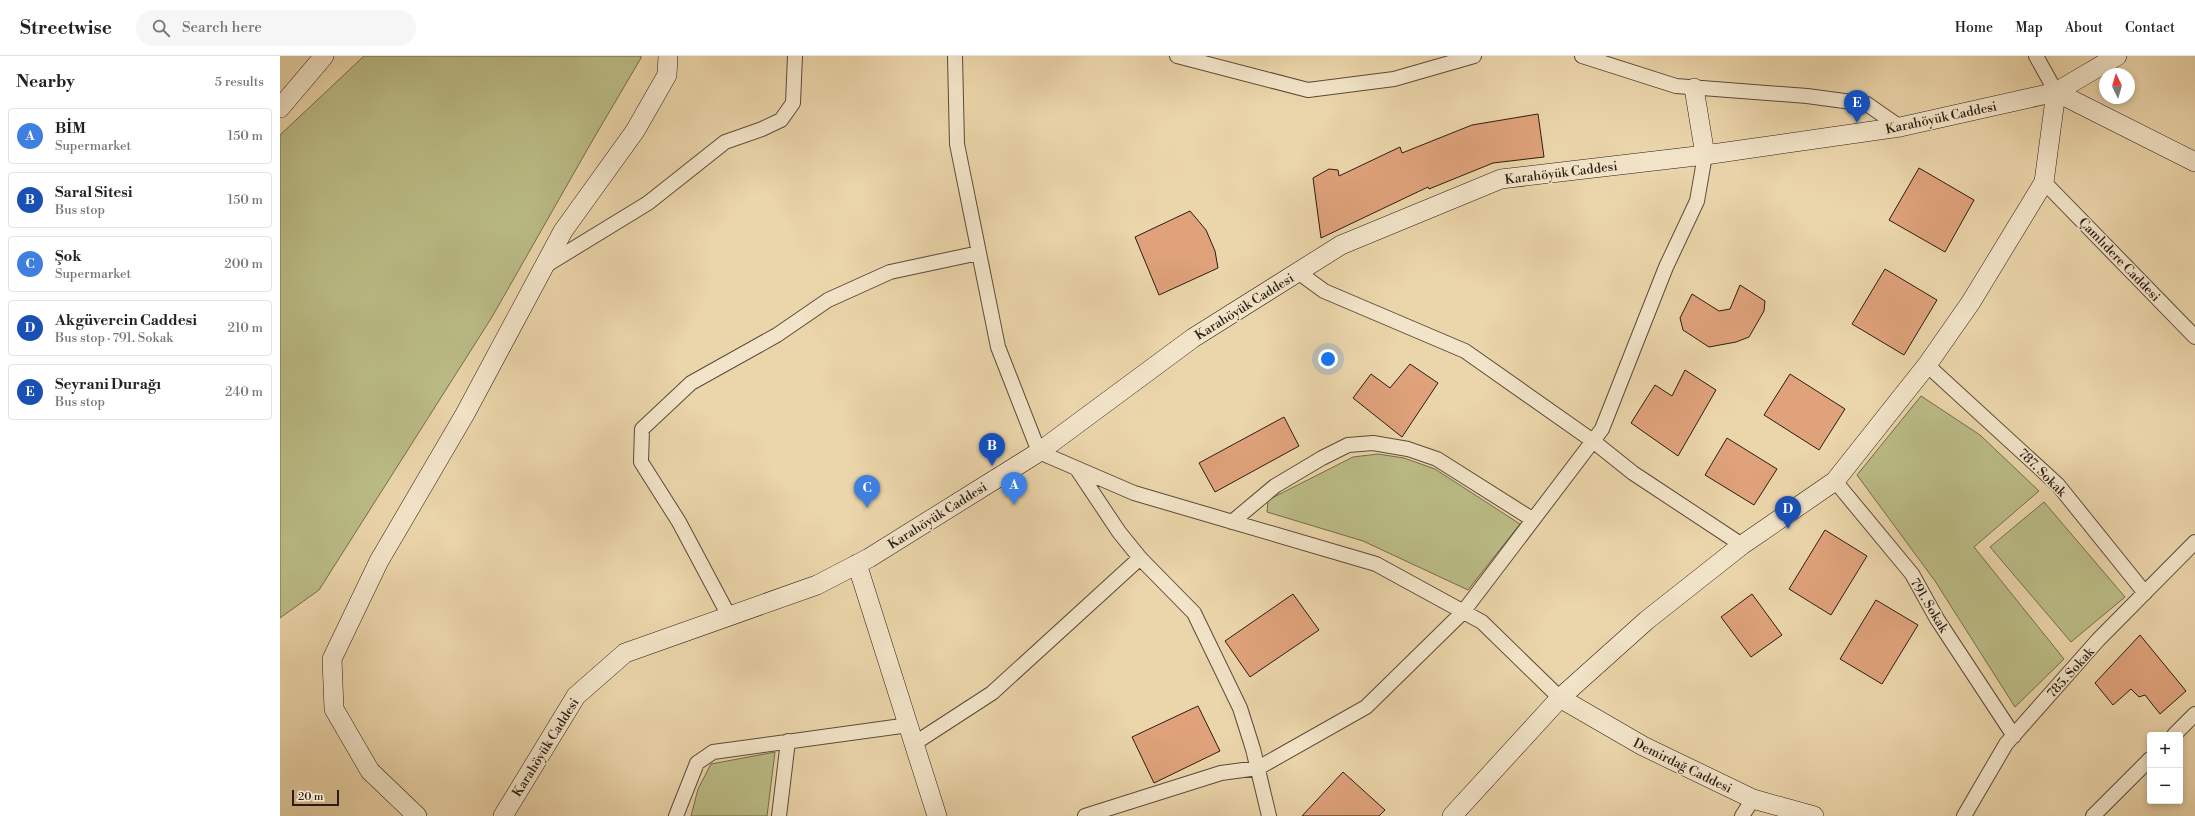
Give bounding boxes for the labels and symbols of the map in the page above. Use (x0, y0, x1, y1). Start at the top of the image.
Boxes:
north arrow (2099, 68, 2135, 104)
pin: E (1844, 90, 1870, 123)
street label: Karahöyük Caddesi (1884, 98, 1998, 138)
street label: Karahöyük Caddesi (1504, 158, 1618, 188)
street label: Çamlıdere Caddesi (2075, 214, 2163, 305)
street label: Karahöyük Caddesi (1192, 270, 1297, 344)
your location (1318, 349, 1338, 369)
pin: B (979, 433, 1005, 466)
street label: 787. Sokak (2015, 445, 2070, 501)
pin: A (1001, 472, 1027, 505)
pin: C (854, 475, 880, 508)
street label: Karahöyük Caddesi (885, 479, 990, 553)
pin: D (1775, 496, 1801, 529)
street label: 791. Sokak (1907, 575, 1952, 637)
street label: 785. Sokak (2044, 643, 2098, 701)
street label: Karahöyük Caddesi (509, 695, 583, 800)
street label: Demirdağ Caddesi (1630, 735, 1735, 797)
scale bar (292, 788, 339, 807)

